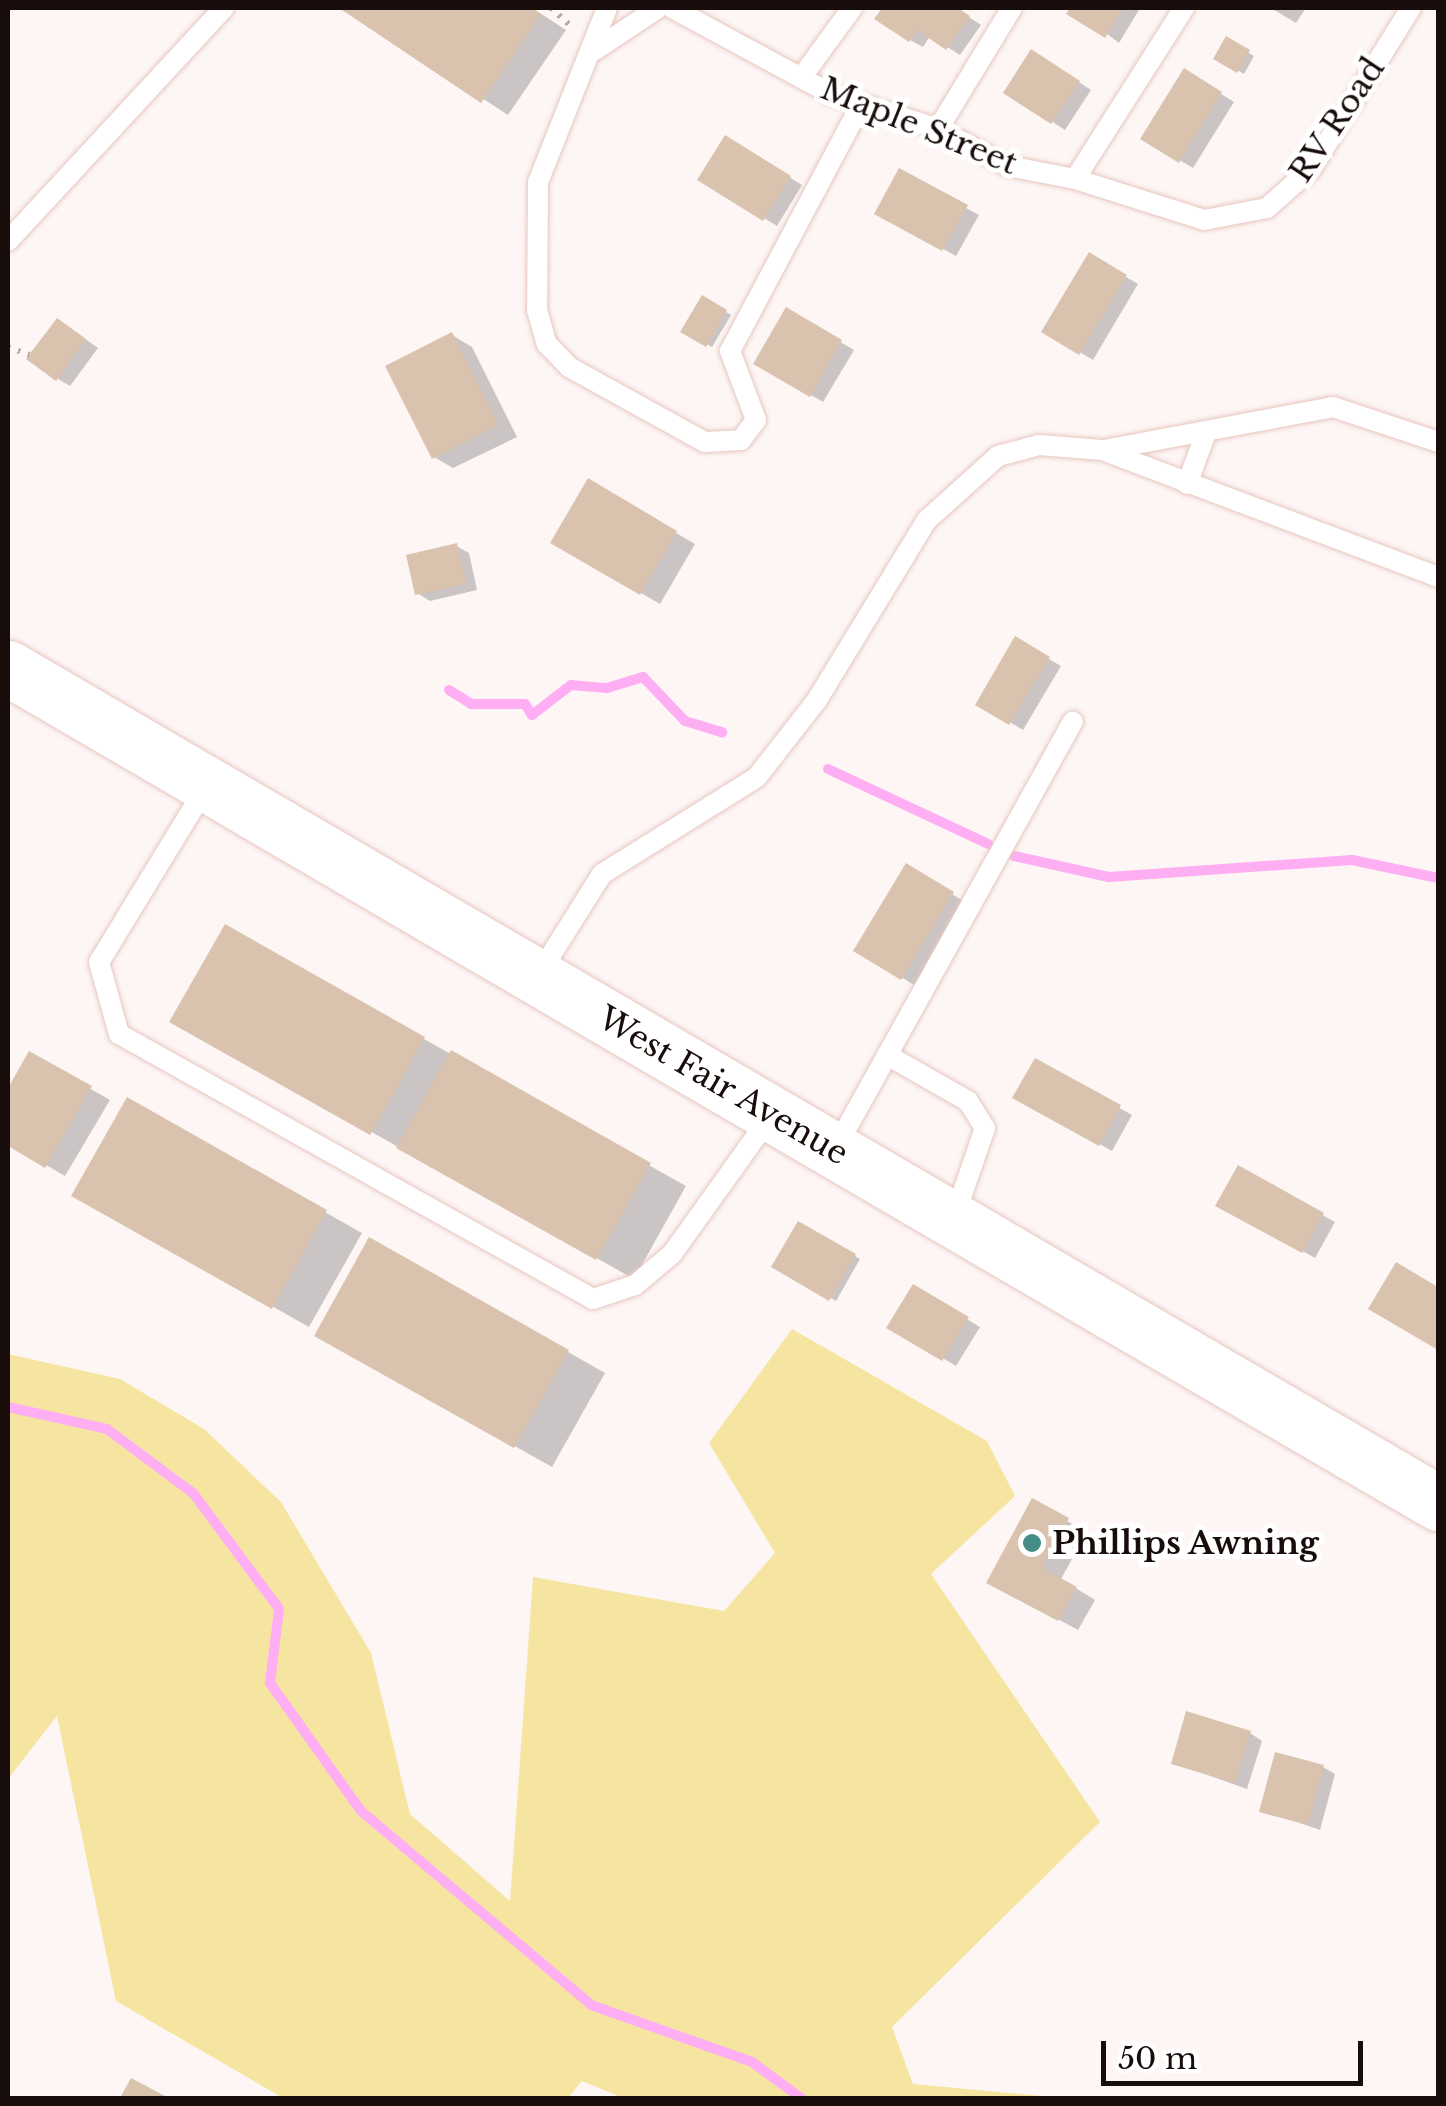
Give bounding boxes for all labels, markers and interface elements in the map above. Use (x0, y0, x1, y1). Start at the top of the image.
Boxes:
street label: RV Road (1281, 50, 1393, 190)
street label: Maple Street (815, 69, 1023, 183)
street label: West Fair Avenue (590, 998, 856, 1174)
place label: Phillips Awning (1052, 1524, 1320, 1562)
marker: Phillips Awning (1021, 1532, 1043, 1554)
scale bar (1106, 2021, 1368, 2083)
text: 50 m (1118, 2040, 1197, 2077)

